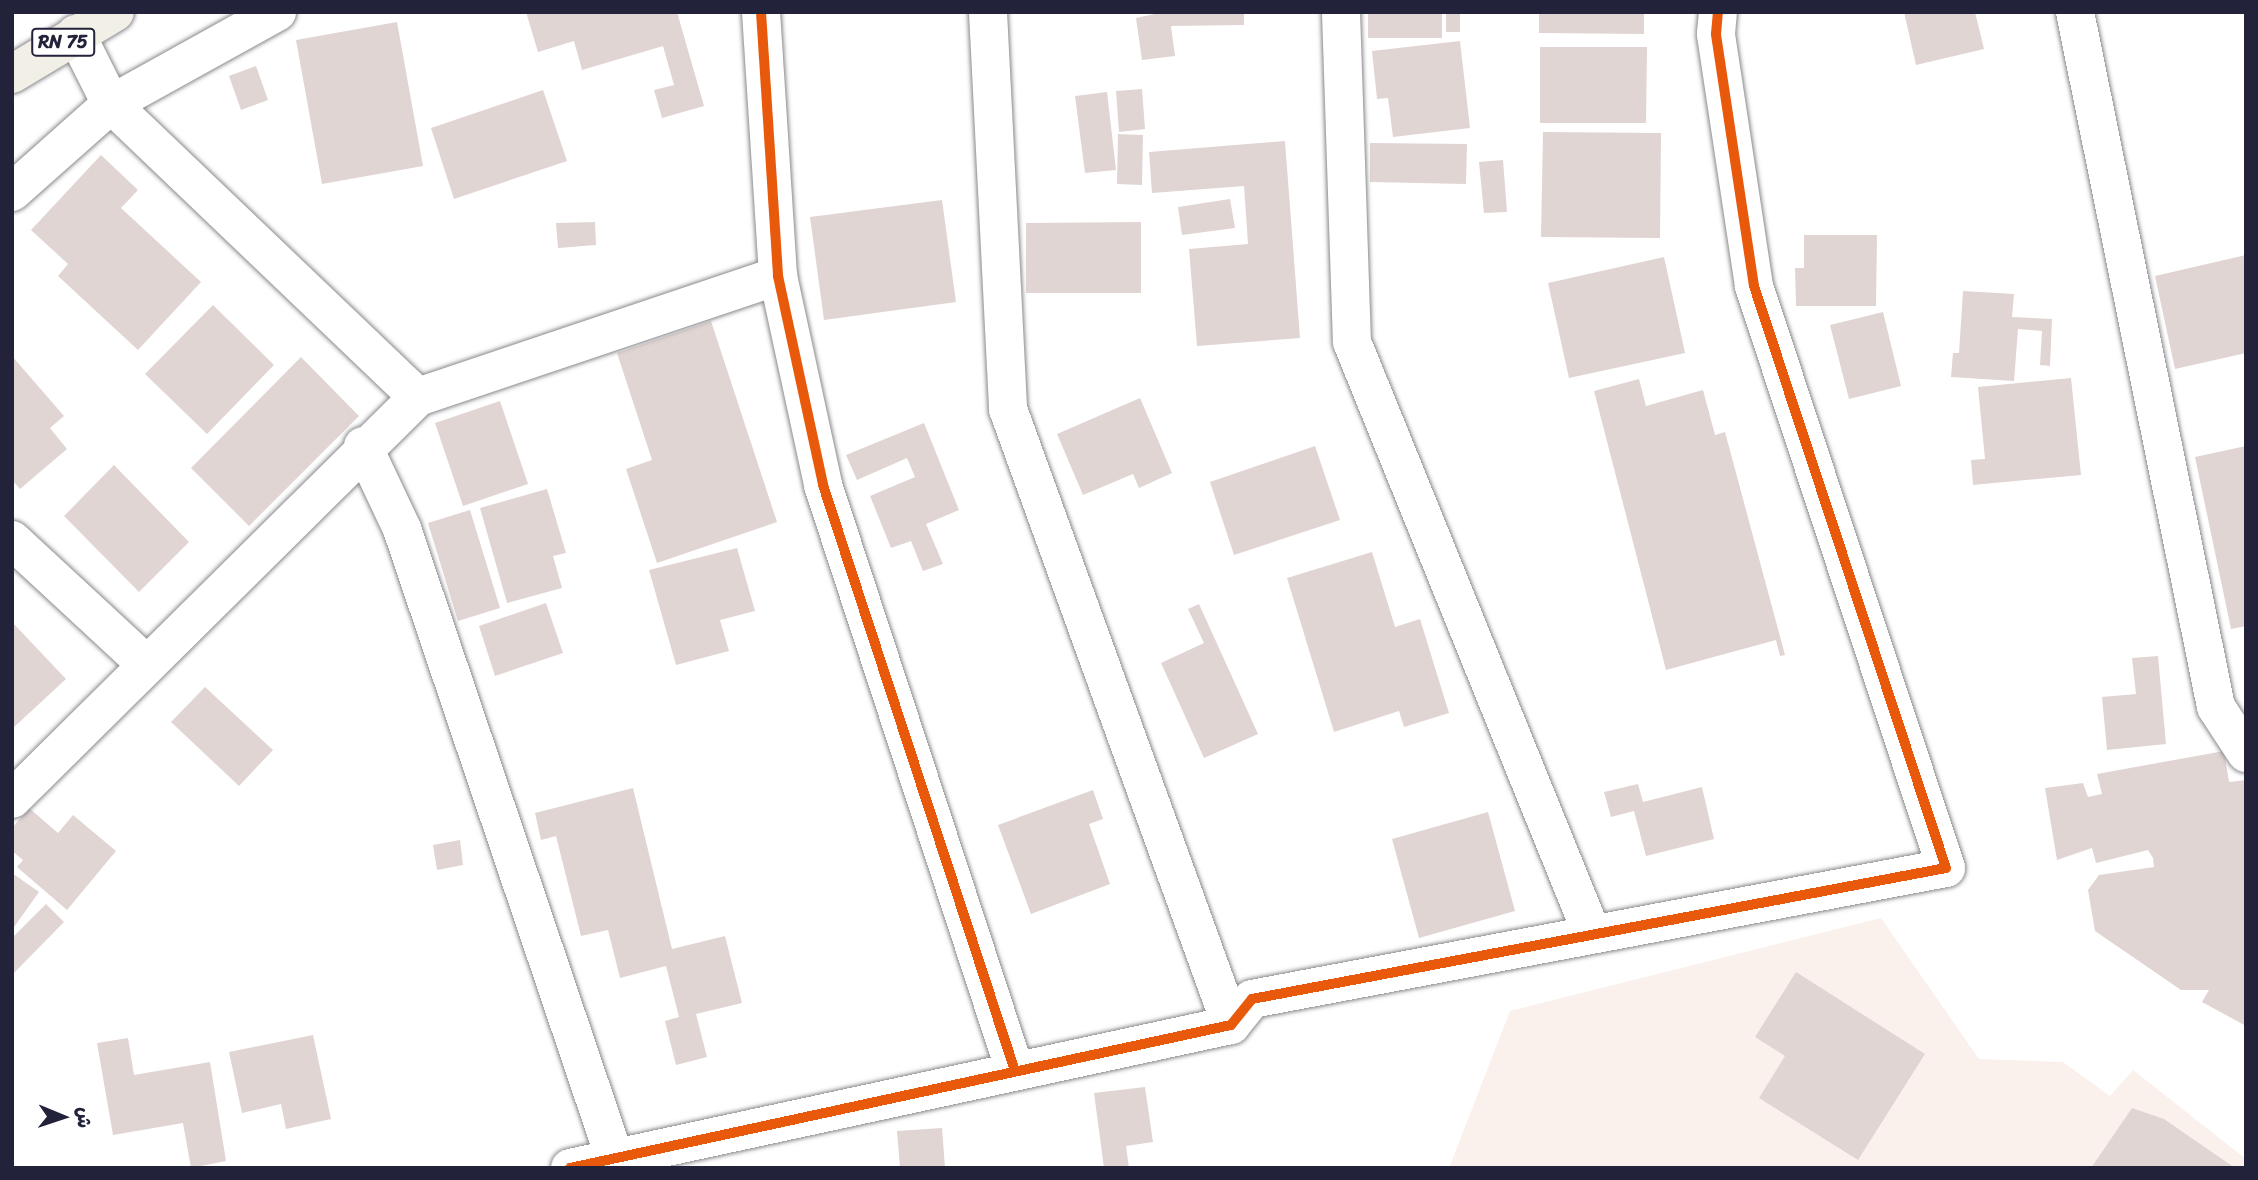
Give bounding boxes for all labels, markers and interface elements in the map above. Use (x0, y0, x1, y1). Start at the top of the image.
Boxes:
road number: RN 75 (30, 28, 96, 56)
north arrow (28, 1082, 98, 1152)
text: ش (68, 1107, 101, 1129)

